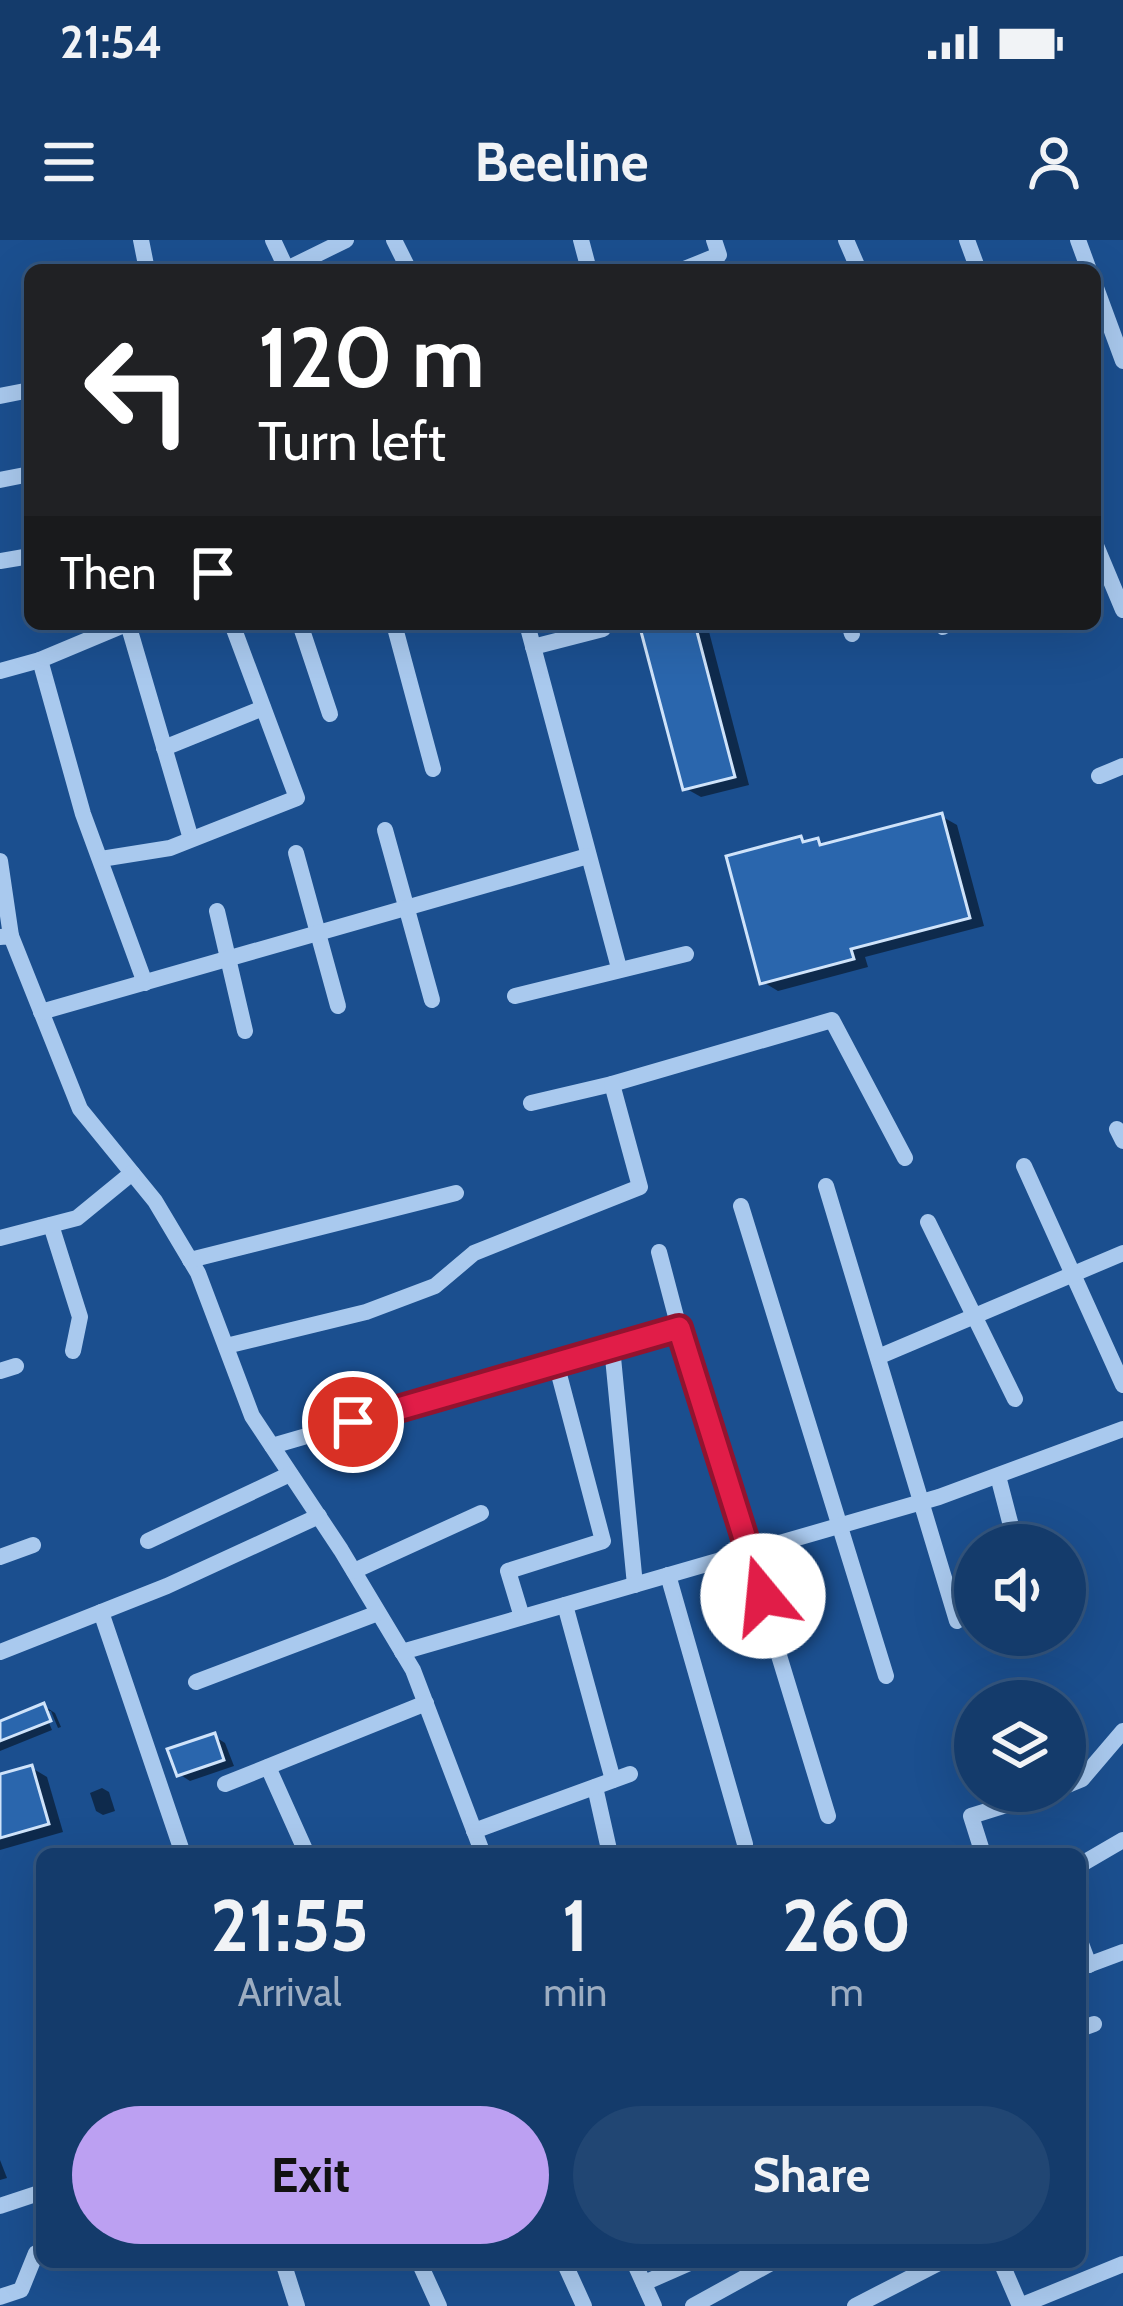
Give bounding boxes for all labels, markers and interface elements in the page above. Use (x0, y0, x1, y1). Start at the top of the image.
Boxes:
text: 21:54 (60, 15, 163, 69)
icon: menu (36, 129, 102, 195)
text: Beeline (474, 129, 649, 195)
icon: person (1021, 129, 1087, 195)
text: 120 m (258, 306, 485, 408)
icon: left (60, 312, 216, 468)
text: Turn left (258, 408, 446, 474)
icon: arrive (180, 540, 246, 606)
text: Then (60, 546, 156, 600)
pin (302, 1371, 404, 1473)
icon: arrive (320, 1389, 386, 1455)
map controls (954, 1524, 1086, 1812)
button: sound (954, 1524, 1086, 1656)
position arrow (700, 1533, 826, 1659)
button: layers (954, 1680, 1086, 1812)
text: 21:55 (211, 1882, 369, 1969)
text: 1 (562, 1882, 589, 1969)
text: 260 (782, 1882, 911, 1969)
text: Arrival (238, 1968, 341, 2016)
text: min (543, 1968, 607, 2016)
text: m (830, 1968, 864, 2016)
button: Exit (72, 2106, 549, 2244)
button: Share (573, 2106, 1050, 2244)

